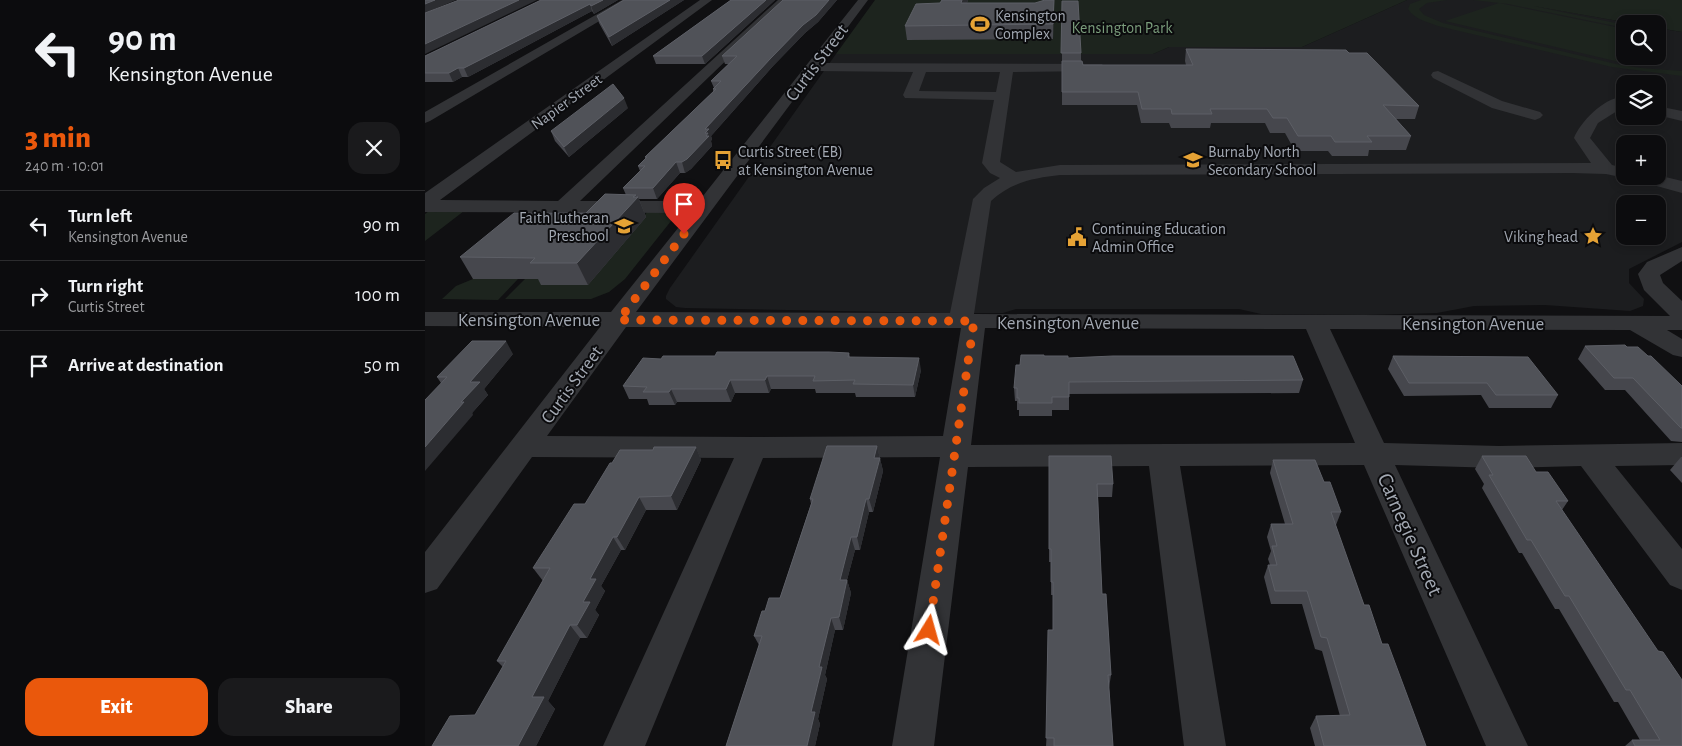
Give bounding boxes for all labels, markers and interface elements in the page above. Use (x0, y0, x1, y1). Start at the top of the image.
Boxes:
place label: Kensington Complex (995, 8, 1066, 42)
sports icon: Kensington Complex (969, 13, 991, 35)
map controls (1616, 15, 1666, 245)
button: search (1616, 15, 1666, 65)
icon: left (25, 20, 90, 85)
park label: Kensington Park (1072, 20, 1173, 36)
street label: Curtis Street (782, 21, 852, 105)
text: 90 m (108, 22, 177, 57)
text: Kensington Avenue (108, 63, 273, 85)
street label: Napier Street (528, 71, 605, 133)
button: layers (1616, 75, 1666, 125)
button: close (348, 122, 400, 174)
text: 3 min (25, 123, 91, 153)
button: + (1616, 135, 1666, 185)
place label: Curtis Street (EB) at Kensington Avenue (738, 144, 873, 178)
place label: Burnaby North Secondary School (1208, 144, 1316, 179)
bus stop icon: Curtis Street (EB) at Kensington Avenue (712, 149, 734, 171)
school or university icon: Burnaby North Secondary School (1182, 149, 1204, 171)
text: 240 m · 10:01 (25, 158, 104, 174)
pin (663, 183, 705, 234)
icon: arrive (670, 190, 698, 218)
button: − (1616, 195, 1666, 245)
text: Turn left (68, 207, 132, 226)
place label: Faith Lutheran Preschool (519, 210, 609, 244)
icon: left (25, 212, 53, 240)
school or university icon: Faith Lutheran Preschool (613, 215, 635, 237)
text: 90 m (363, 216, 400, 235)
place label: Continuing Education Admin Office (1092, 221, 1226, 255)
place icon: Viking head (1582, 225, 1604, 247)
public building icon: Continuing Education Admin Office (1066, 226, 1088, 248)
text: Kensington Avenue (68, 229, 188, 245)
place label: Viking head (1504, 229, 1578, 245)
text: Turn right (68, 277, 143, 296)
icon: right (25, 282, 53, 310)
text: 100 m (355, 286, 400, 305)
text: Curtis Street (68, 299, 144, 315)
street label: Kensington Avenue (458, 311, 600, 330)
street label: Kensington Avenue (997, 314, 1139, 333)
street label: Kensington Avenue (1402, 315, 1544, 334)
street label: Curtis Street (538, 343, 607, 427)
icon: arrive (25, 352, 53, 380)
text: Arrive at destination (68, 356, 224, 375)
text: 50 m (364, 356, 400, 375)
street label: Carnegie Street (1373, 470, 1447, 599)
position arrow (902, 603, 954, 655)
button: Exit (25, 678, 208, 736)
button: Share (218, 678, 400, 736)

